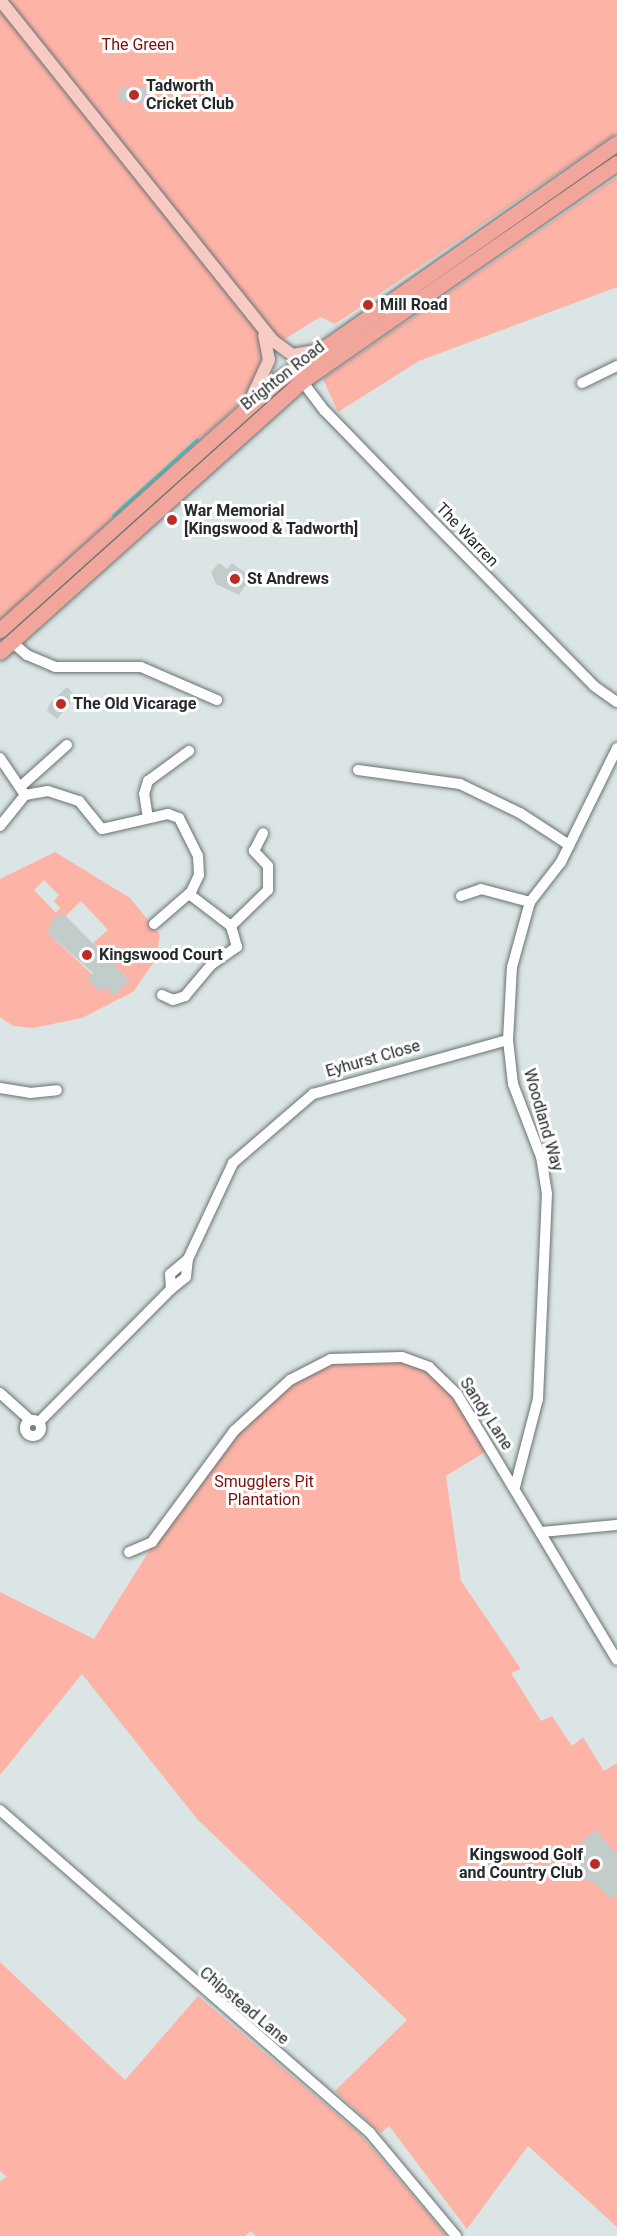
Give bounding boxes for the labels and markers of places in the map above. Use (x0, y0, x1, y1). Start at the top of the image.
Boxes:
place label: Tadworth Cricket Club (146, 76, 234, 114)
marker: Tadworth Cricket Club (127, 88, 141, 102)
place label: Mill Road (380, 295, 448, 315)
marker: Mill Road (361, 298, 375, 312)
place label: War Memorial [Kingswood & Tadworth] (184, 501, 359, 539)
marker: War Memorial [Kingswood & Tadworth] (165, 513, 179, 527)
place label: St Andrews (247, 569, 329, 589)
marker: St Andrews (228, 572, 242, 586)
place label: The Old Vicarage (73, 694, 196, 714)
marker: The Old Vicarage (54, 697, 68, 711)
place label: Kingswood Court (99, 945, 223, 965)
marker: Kingswood Court (80, 948, 94, 962)
place label: Kingswood Golf and Country Club (459, 1845, 583, 1883)
marker: Kingswood Golf and Country Club (588, 1857, 602, 1871)

